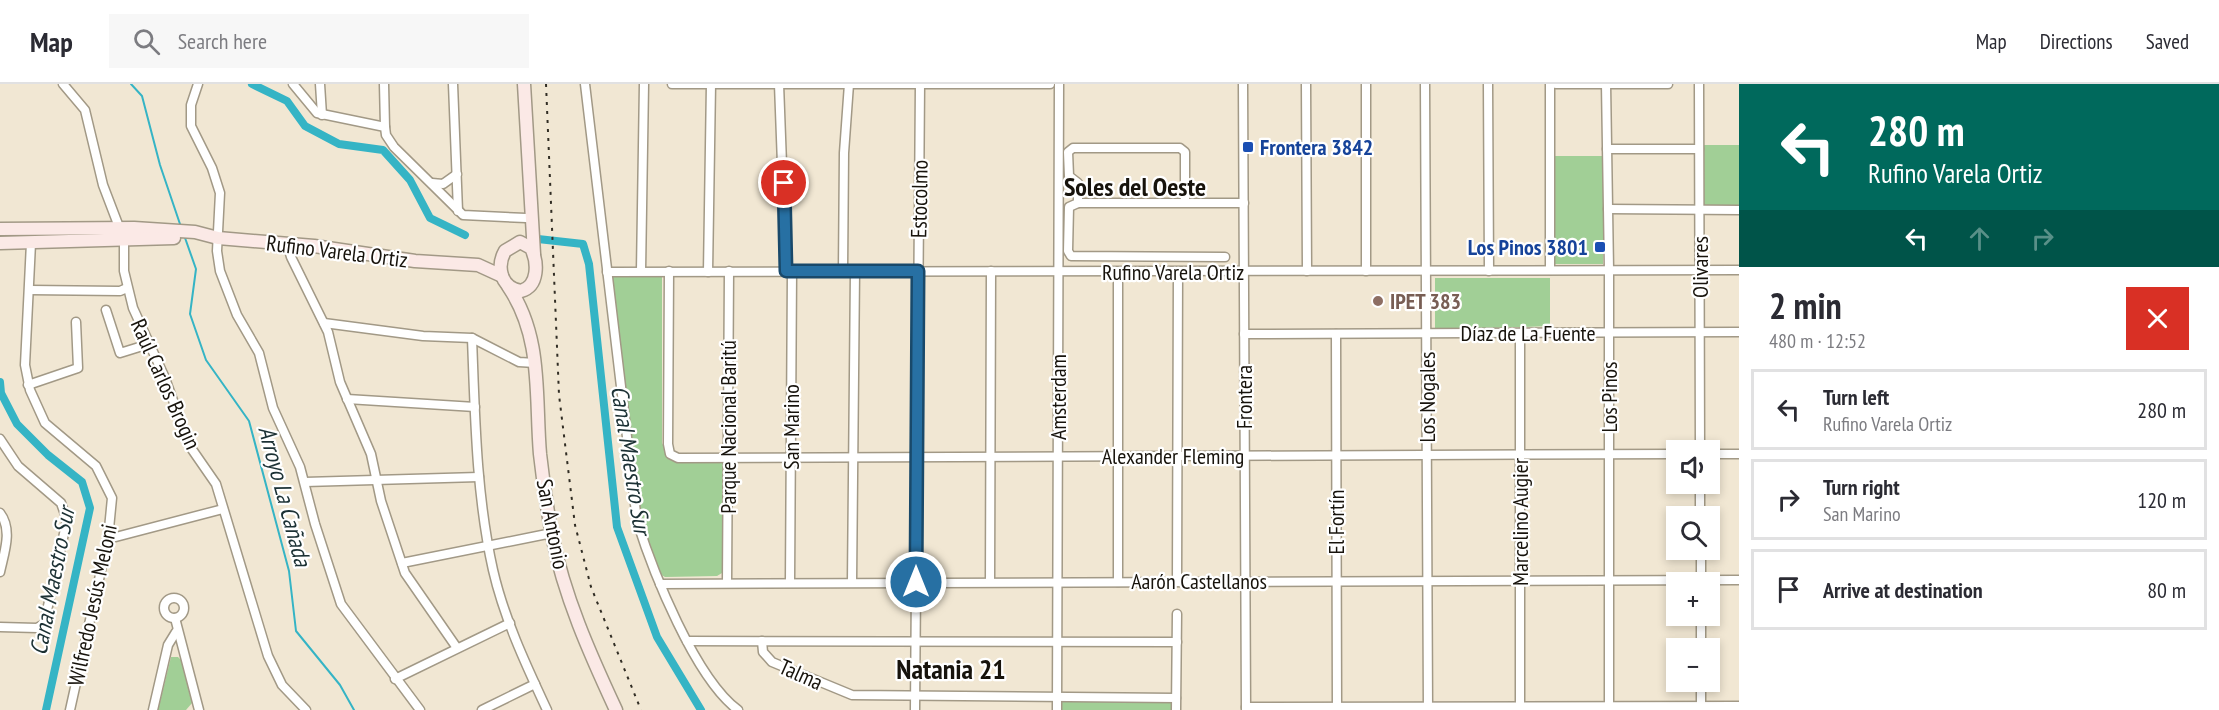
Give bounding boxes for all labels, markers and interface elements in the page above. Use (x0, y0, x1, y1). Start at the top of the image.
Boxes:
search box (109, 14, 529, 68)
text: Map (30, 23, 73, 60)
icon: search (130, 25, 163, 58)
text: Search here (178, 27, 267, 55)
text: Map (1976, 28, 2007, 55)
text: Directions (2040, 28, 2113, 55)
text: Saved (2146, 28, 2189, 55)
text: 280 m (1868, 103, 1965, 158)
icon: left (1769, 108, 1847, 186)
place label: Frontera 3842 (1260, 133, 1373, 161)
marker: Frontera 3842 (1241, 140, 1255, 154)
text: Rufino Varela Ortiz (1868, 156, 2043, 190)
pin (758, 157, 809, 208)
street label: Estocolmo (904, 160, 934, 238)
icon: arrive (767, 166, 800, 199)
district label: Soles del Oeste (1064, 170, 1206, 203)
icon: left (1900, 222, 1933, 255)
icon: ahead (1963, 222, 1996, 255)
icon: right (2026, 222, 2059, 255)
street label: Rufino Varela Ortiz (265, 228, 409, 274)
place label: Los Pinos 3801 (1468, 233, 1588, 261)
street label: Olivares (1686, 236, 1714, 298)
marker: Los Pinos 3801 (1593, 240, 1607, 254)
street label: Rufino Varela Ortiz (1102, 258, 1244, 286)
text: 2 min (1769, 282, 1842, 329)
place label: IPET 383 (1390, 287, 1461, 315)
button: close (2126, 287, 2189, 350)
marker: IPET 383 (1371, 294, 1385, 308)
street label: Raúl Carlos Brogin (125, 314, 207, 454)
street label: Díaz de La Fuente (1460, 319, 1596, 347)
text: 480 m · 12:52 (1769, 328, 1866, 354)
street label: Parque Nacional Baritú (714, 340, 742, 514)
street label: Los Nogales (1413, 351, 1441, 443)
street label: Amsterdam (1044, 354, 1072, 440)
street label: Los Pinos (1595, 361, 1623, 433)
street label: Frontera (1230, 365, 1258, 429)
text: Turn left (1823, 383, 1889, 411)
water label: Canal Maestro Sur (604, 384, 659, 540)
street label: San Marino (777, 384, 805, 470)
icon: left (1772, 393, 1805, 426)
text: 280 m (2137, 396, 2186, 424)
text: Rufino Varela Ortiz (1823, 411, 1952, 437)
water label: Arroyo La Cañada (251, 423, 319, 571)
map controls (1666, 440, 1720, 692)
button: sound (1666, 440, 1720, 494)
street label: Alexander Fleming (1102, 442, 1244, 470)
street label: Marcelino Augier (1506, 458, 1534, 586)
text: Turn right (1823, 473, 1900, 501)
street label: San Antonio (531, 477, 575, 571)
icon: right (1772, 483, 1805, 516)
text: 120 m (2137, 486, 2186, 514)
street label: El Fortín (1322, 490, 1350, 554)
water label: Canal Maestro Sur (22, 501, 82, 658)
text: San Marino (1823, 501, 1901, 527)
button: search (1666, 506, 1720, 560)
street label: Wilfredo Jesús Meloni (61, 521, 123, 689)
position arrow (884, 550, 948, 614)
street label: Aarón Castellanos (1131, 567, 1267, 595)
button: + (1666, 572, 1720, 626)
icon: arrive (1772, 573, 1805, 606)
text: Arrive at destination (1823, 576, 1983, 604)
text: 80 m (2147, 576, 2186, 604)
button: − (1666, 638, 1720, 692)
district label: Natania 21 (896, 650, 1006, 687)
street label: Talma (775, 652, 827, 696)

